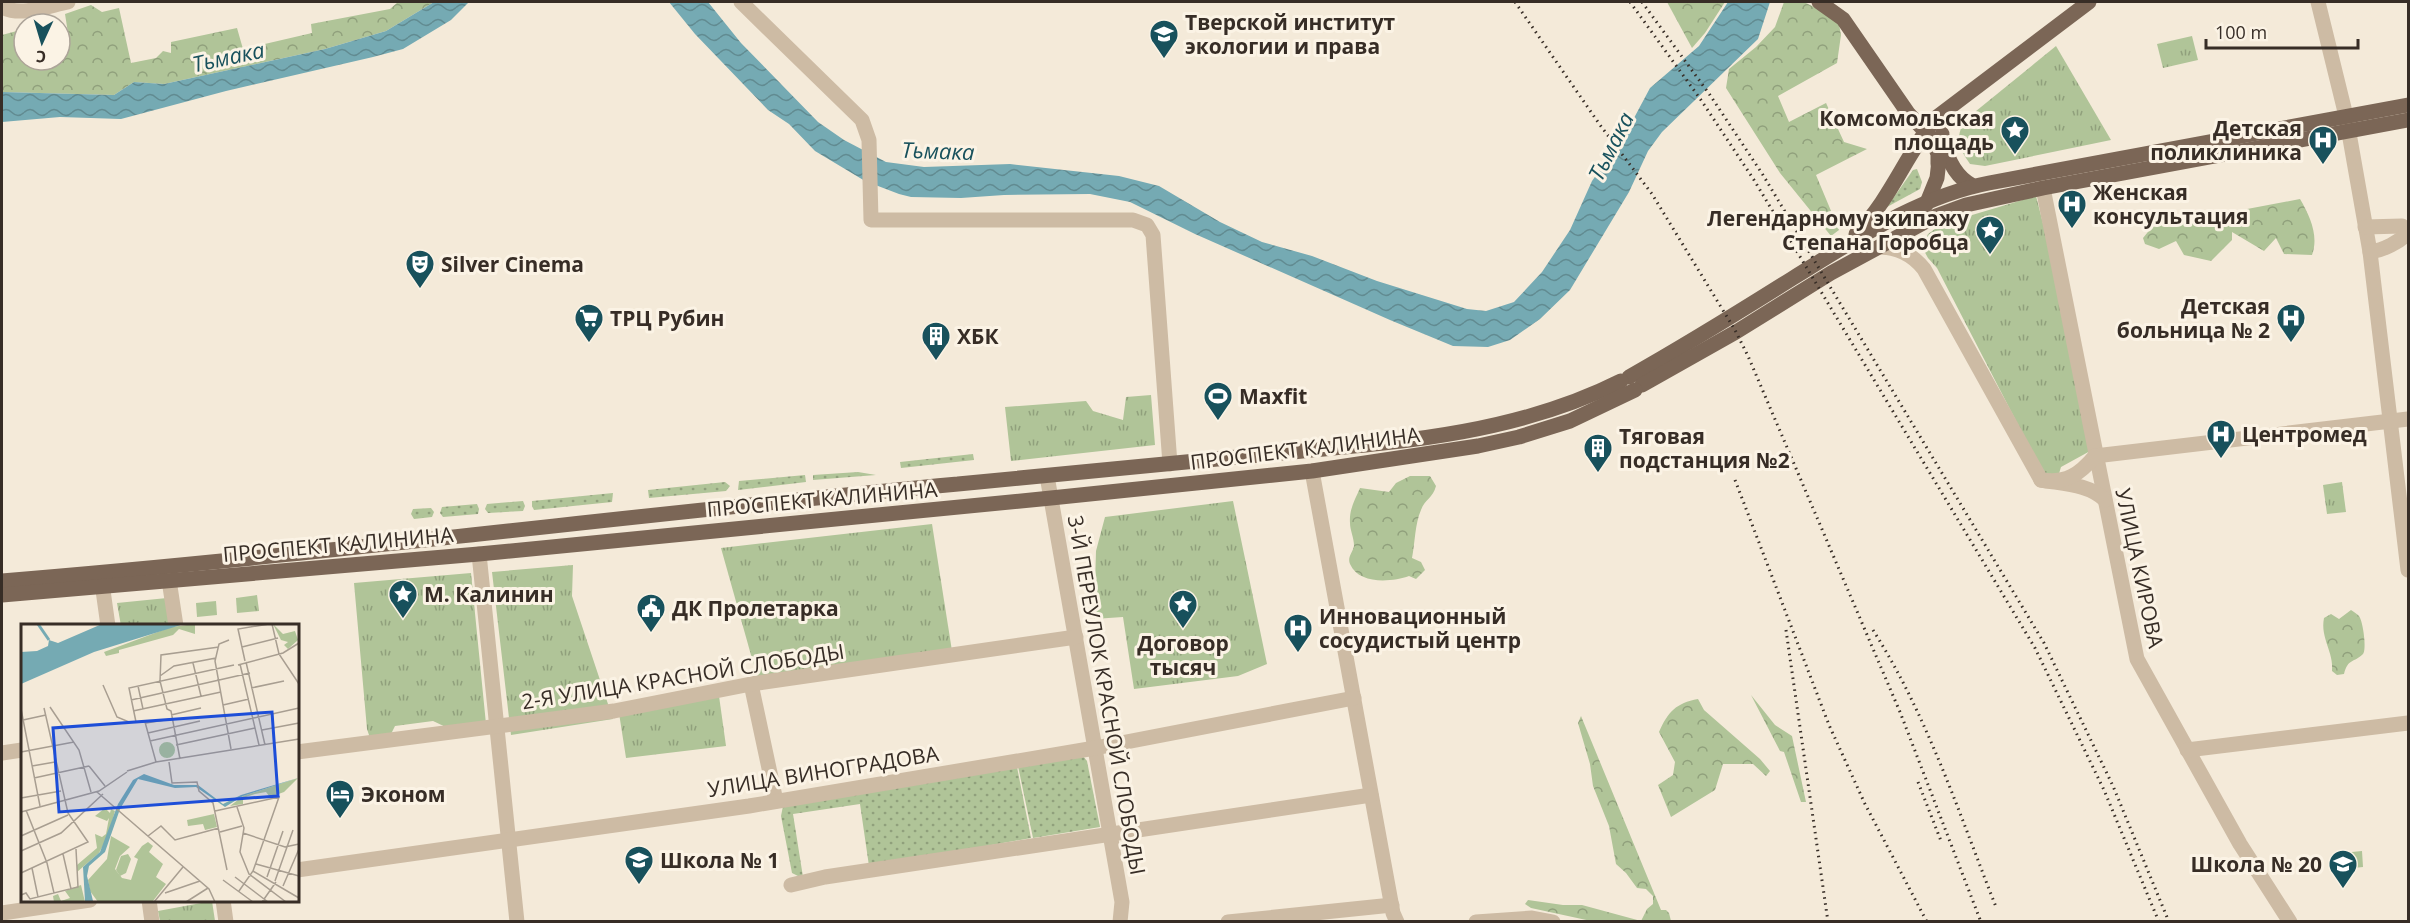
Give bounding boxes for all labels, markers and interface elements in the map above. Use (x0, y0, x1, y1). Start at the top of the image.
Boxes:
place label: Тверской институт экологии и права (1185, 8, 1396, 60)
north arrow (12, 12, 72, 72)
scale bar (2206, 12, 2358, 50)
school or university icon: Тверской институт экологии и права (1148, 18, 1180, 60)
text: 100 m (2215, 20, 2267, 44)
water label: Тьмака (189, 34, 267, 78)
text: С (35, 46, 47, 68)
place label: Комсомольская площадь (1819, 104, 1994, 156)
water label: Тьмака (1580, 107, 1640, 185)
place icon: Комсомольская площадь (1999, 114, 2031, 156)
place label: Детская поликлиника (2150, 114, 2302, 166)
hospital icon: Детская поликлиника (2307, 124, 2339, 166)
water label: Тьмака (901, 134, 975, 166)
place label: Женская консультация (2093, 178, 2248, 230)
hospital icon: Женская консультация (2056, 188, 2088, 230)
place label: Легендарному экипажу Степана Горобца (1707, 204, 1969, 256)
place icon: Легендарному экипажу Степана Горобца (1974, 214, 2006, 256)
theatre icon: Silver Cinema (404, 248, 436, 290)
place label: Silver Cinema (441, 250, 584, 278)
place label: Детская больница № 2 (2117, 292, 2270, 344)
supermarket icon: ТРЦ Рубин (573, 302, 605, 344)
hospital icon: Детская больница № 2 (2275, 302, 2307, 344)
place label: ТРЦ Рубин (610, 304, 724, 332)
building icon: ХБК (920, 320, 952, 362)
place label: ХБК (957, 322, 999, 350)
sports icon: Maxfit (1202, 380, 1234, 422)
place label: Maxfit (1239, 382, 1307, 410)
hospital icon: Центромед (2205, 418, 2237, 460)
street label: ПРОСПЕКТ КАЛИНИНА (1189, 420, 1422, 476)
place label: Центромед (2242, 420, 2367, 448)
place label: Тяговая подстанция №2 (1619, 422, 1790, 474)
building icon: Тяговая подстанция №2 (1582, 432, 1614, 474)
street label: ПРОСПЕКТ КАЛИНИНА (706, 475, 939, 523)
street label: УЛИЦА КИРОВА (2109, 486, 2171, 651)
street label: 3-Й ПЕРЕУЛОК КРАСНОЙ СЛОБОДЫ (1062, 513, 1152, 877)
street label: ПРОСПЕКТ КАЛИНИНА (222, 520, 455, 568)
place icon: М. Калинин (387, 578, 419, 620)
place label: М. Калинин (424, 580, 554, 608)
place icon: Договор тысяч (1167, 588, 1199, 630)
public building icon: ДК Пролетарка (635, 592, 667, 634)
place label: ДК Пролетарка (672, 594, 839, 622)
place label: Инновационный сосудистый центр (1319, 602, 1521, 654)
hospital icon: Инновационный сосудистый центр (1282, 612, 1314, 654)
inset map (21, 624, 298, 902)
place label: Договор тысяч (1137, 629, 1229, 681)
street label: 2-Я УЛИЦА КРАСНОЙ СЛОБОДЫ (520, 637, 846, 715)
street label: УЛИЦА ВИНОГРАДОВА (705, 739, 941, 803)
hotel icon: Эконом (324, 778, 356, 820)
place label: Эконом (361, 780, 446, 808)
school or university icon: Школа № 1 (623, 844, 655, 886)
place label: Школа № 1 (660, 846, 779, 874)
school or university icon: Школа № 20 (2327, 848, 2359, 890)
place label: Школа № 20 (2191, 850, 2322, 878)

